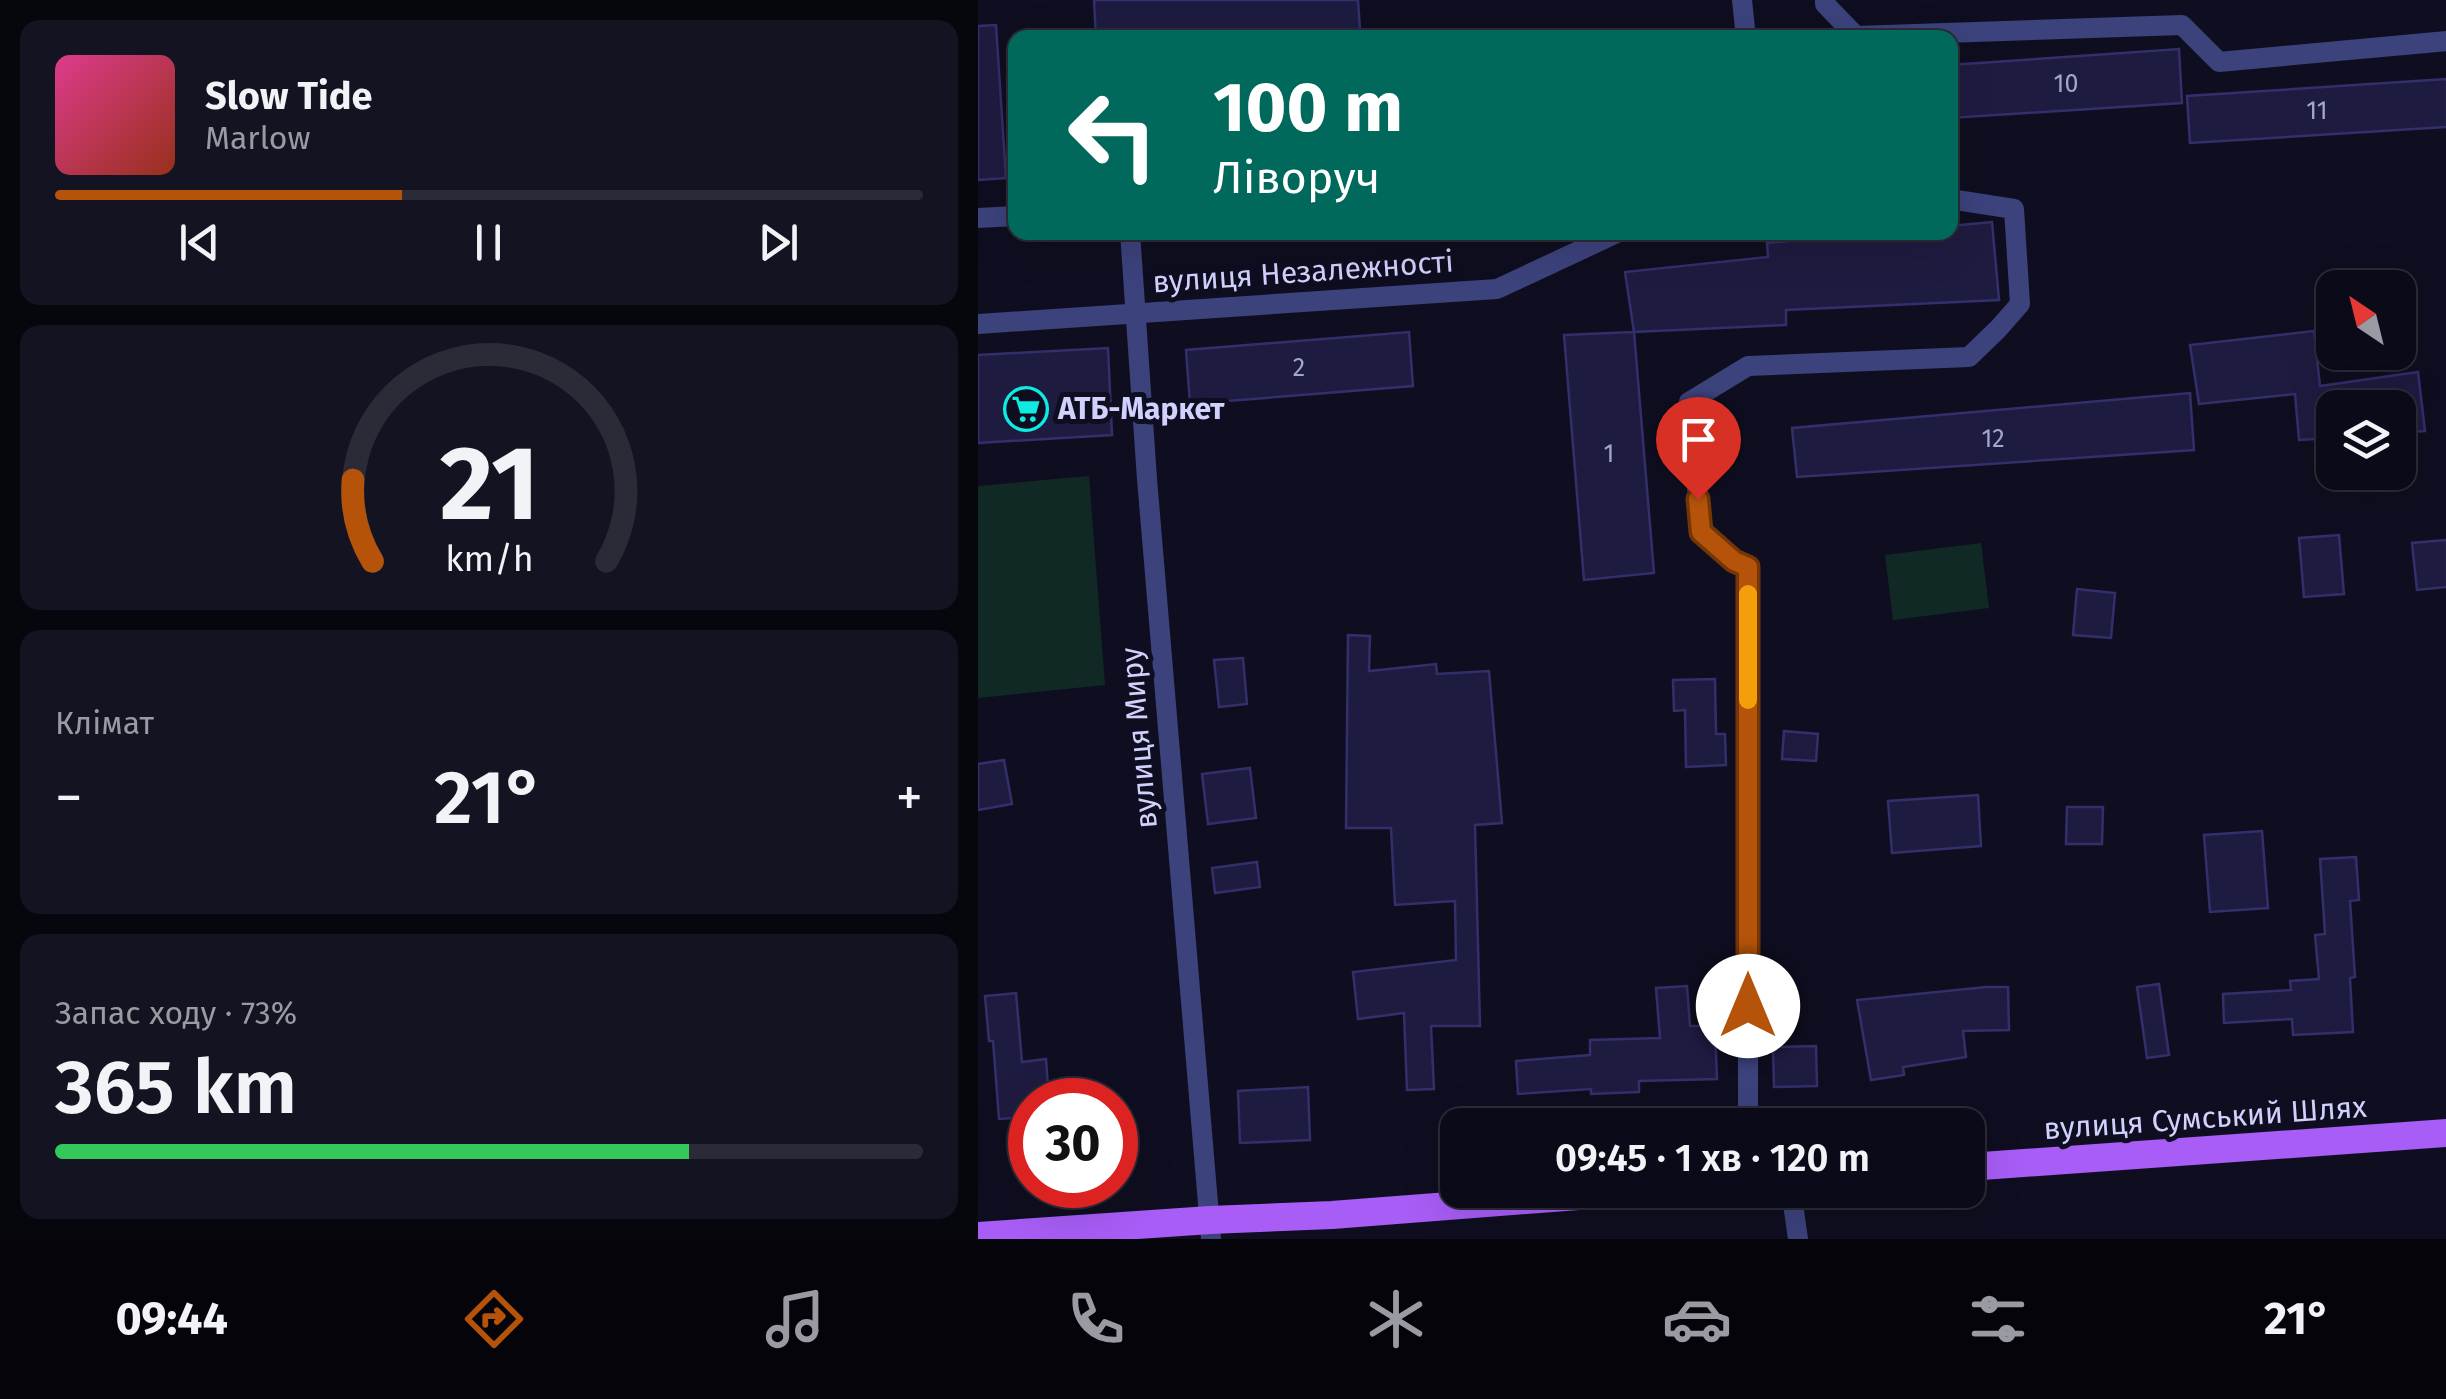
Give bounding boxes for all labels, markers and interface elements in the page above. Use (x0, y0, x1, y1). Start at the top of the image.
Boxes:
text: 100 m (1213, 66, 1403, 150)
house number: 10 (2054, 69, 2078, 99)
icon: left (1048, 70, 1178, 200)
text: Slow Tide (205, 73, 373, 119)
house number: 11 (2306, 96, 2328, 126)
text: Marlow (205, 119, 311, 157)
text: Ліворуч (1213, 151, 1380, 205)
icon: previous (172, 215, 227, 270)
icon: pause (461, 215, 516, 270)
icon: next (751, 215, 806, 270)
street label: вулиця Незалежності (1151, 244, 1455, 300)
north arrow (2316, 270, 2416, 370)
map controls (2316, 270, 2416, 490)
house number: 2 (1293, 353, 1305, 383)
supermarket icon: АТБ-Маркет (1003, 386, 1049, 432)
button: layers (2316, 390, 2416, 490)
place label: АТБ-Маркет (1057, 391, 1225, 427)
pin (1656, 397, 1741, 500)
icon: arrive (1671, 412, 1726, 467)
text: 21 (439, 422, 539, 547)
house number: 12 (1981, 424, 2005, 454)
house number: 1 (1604, 439, 1614, 469)
text: km/h (445, 538, 533, 580)
street label: вулиця Миру (1113, 646, 1165, 830)
text: Клімат (55, 704, 154, 742)
text: 21° (434, 753, 544, 843)
text: − (55, 765, 83, 831)
text: + (896, 765, 923, 831)
position arrow (1696, 954, 1800, 1058)
text: Запас ходу · 73% (55, 994, 297, 1032)
text: 365 km (55, 1043, 297, 1133)
speed limit sign: 30 (1008, 1078, 1138, 1208)
street label: вулиця Сумський Шлях (2042, 1089, 2368, 1147)
text: 09:45 · 1 хв · 120 m (1555, 1135, 1870, 1181)
icon: directions (459, 1284, 529, 1354)
icon: music (760, 1284, 830, 1354)
icon: phone (1061, 1284, 1131, 1354)
icon: climate (1361, 1284, 1431, 1354)
icon: car (1662, 1284, 1732, 1354)
icon: filters (1963, 1284, 2033, 1354)
text: 09:44 (115, 1292, 228, 1346)
text: 21° (2264, 1292, 2331, 1346)

